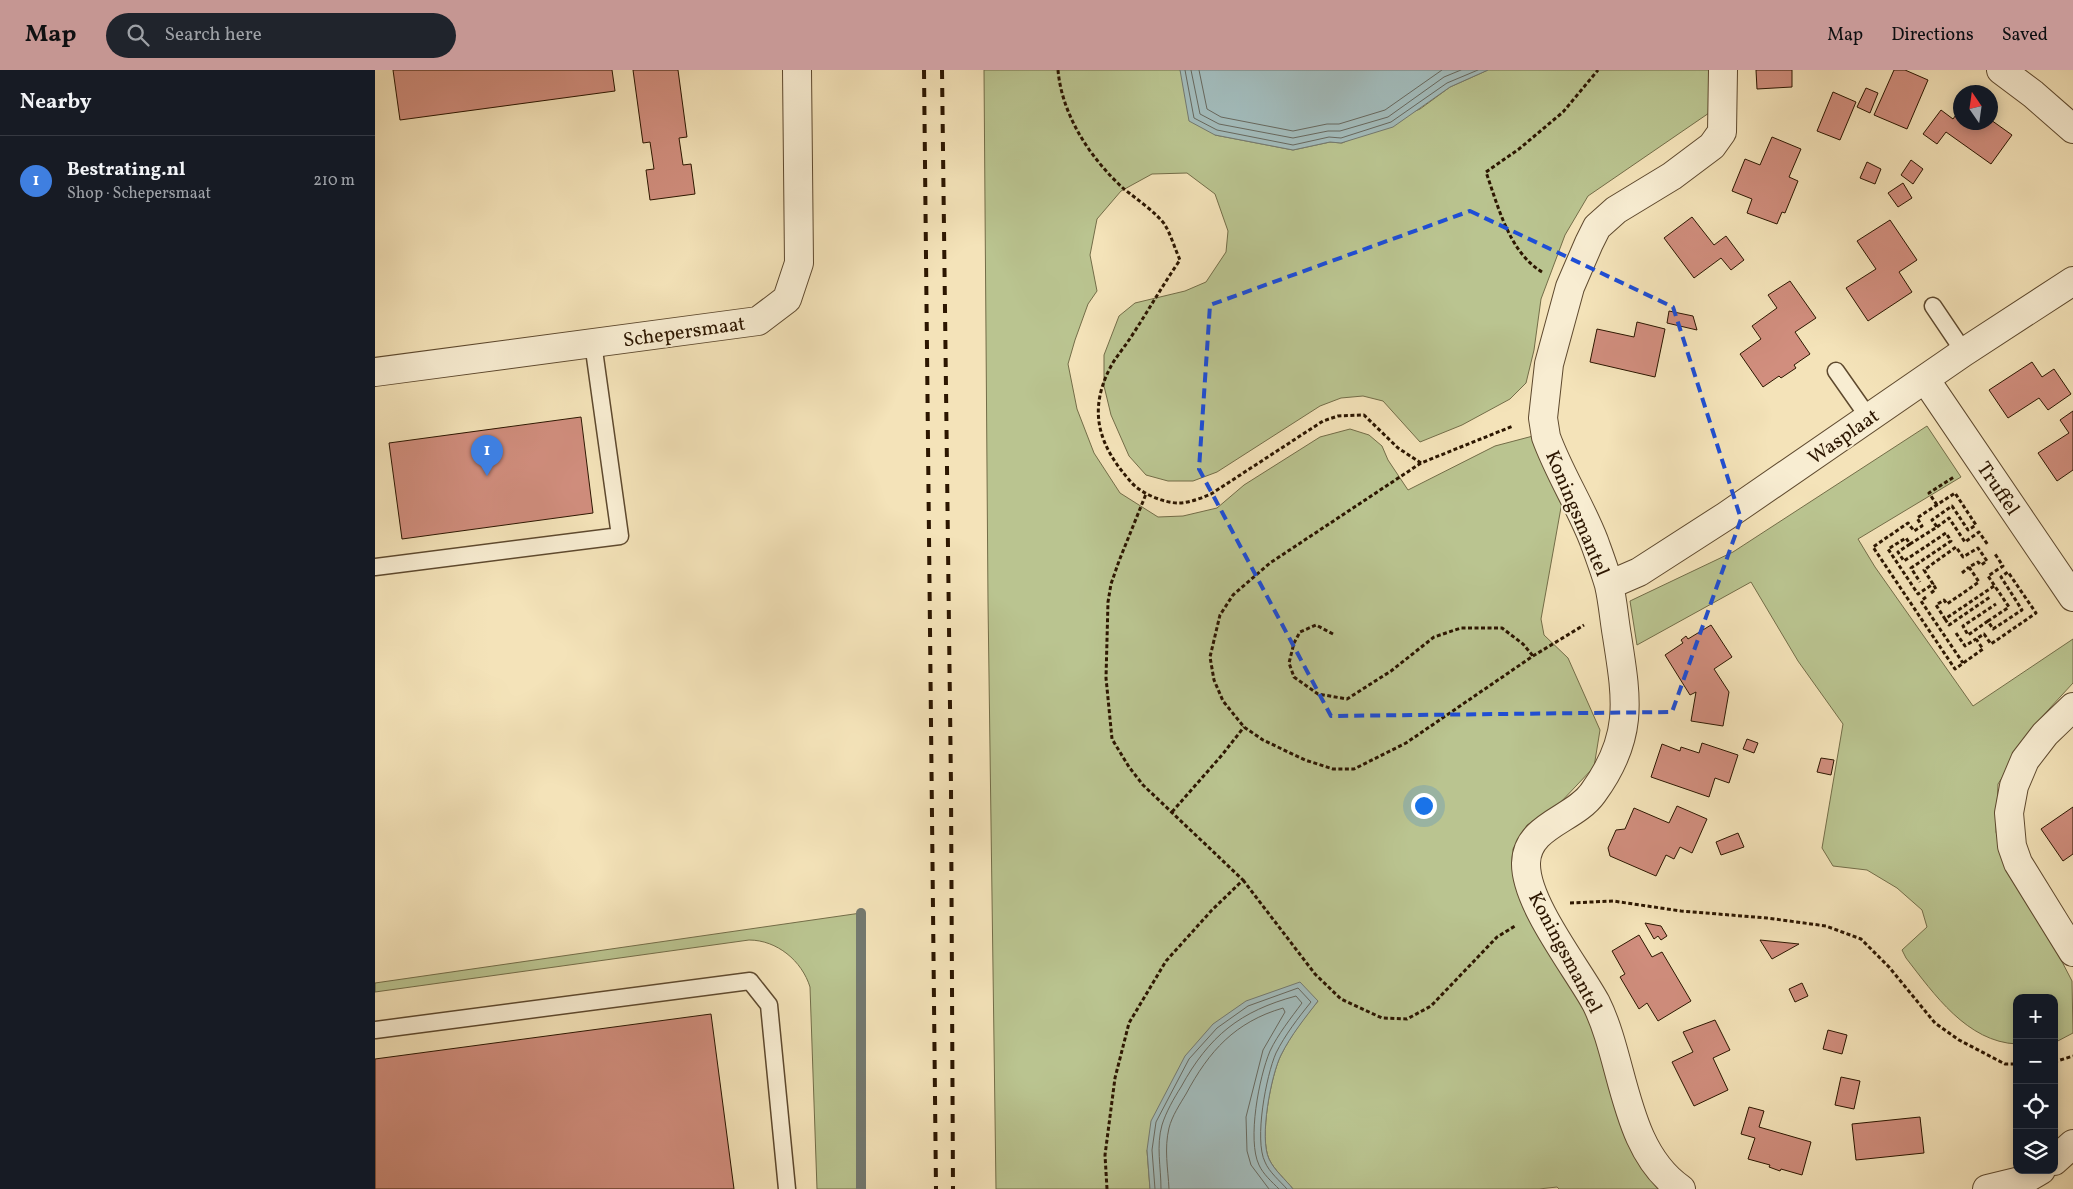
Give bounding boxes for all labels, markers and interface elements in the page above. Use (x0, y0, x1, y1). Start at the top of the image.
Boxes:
search box (106, 13, 456, 58)
text: Map (25, 18, 76, 52)
icon: search (124, 21, 152, 49)
text: Search here (164, 22, 262, 48)
text: Map (1827, 23, 1863, 48)
text: Directions (1891, 23, 1974, 48)
text: Saved (2002, 23, 2048, 48)
north arrow (1953, 85, 1998, 130)
text: Nearby (20, 88, 91, 117)
text: Bestrating.nl (67, 157, 186, 183)
text: 1 (33, 170, 39, 192)
text: 210 m (313, 170, 355, 192)
text: Shop · Schepersmaat (67, 183, 211, 205)
street label: Schepersmaat (621, 311, 747, 355)
street label: Wasplaat (1803, 403, 1885, 472)
pin: 1 (471, 435, 503, 476)
street label: Koningsmantel (1537, 447, 1615, 581)
street label: Truffel (1969, 457, 2026, 522)
your location (1411, 793, 1437, 819)
street label: Koningsmantel (1520, 887, 1608, 1019)
map controls (2013, 994, 2058, 1174)
button: + (2013, 994, 2058, 1039)
button: − (2013, 1039, 2058, 1084)
button: locate (2013, 1084, 2058, 1129)
button: layers (2013, 1129, 2058, 1174)

